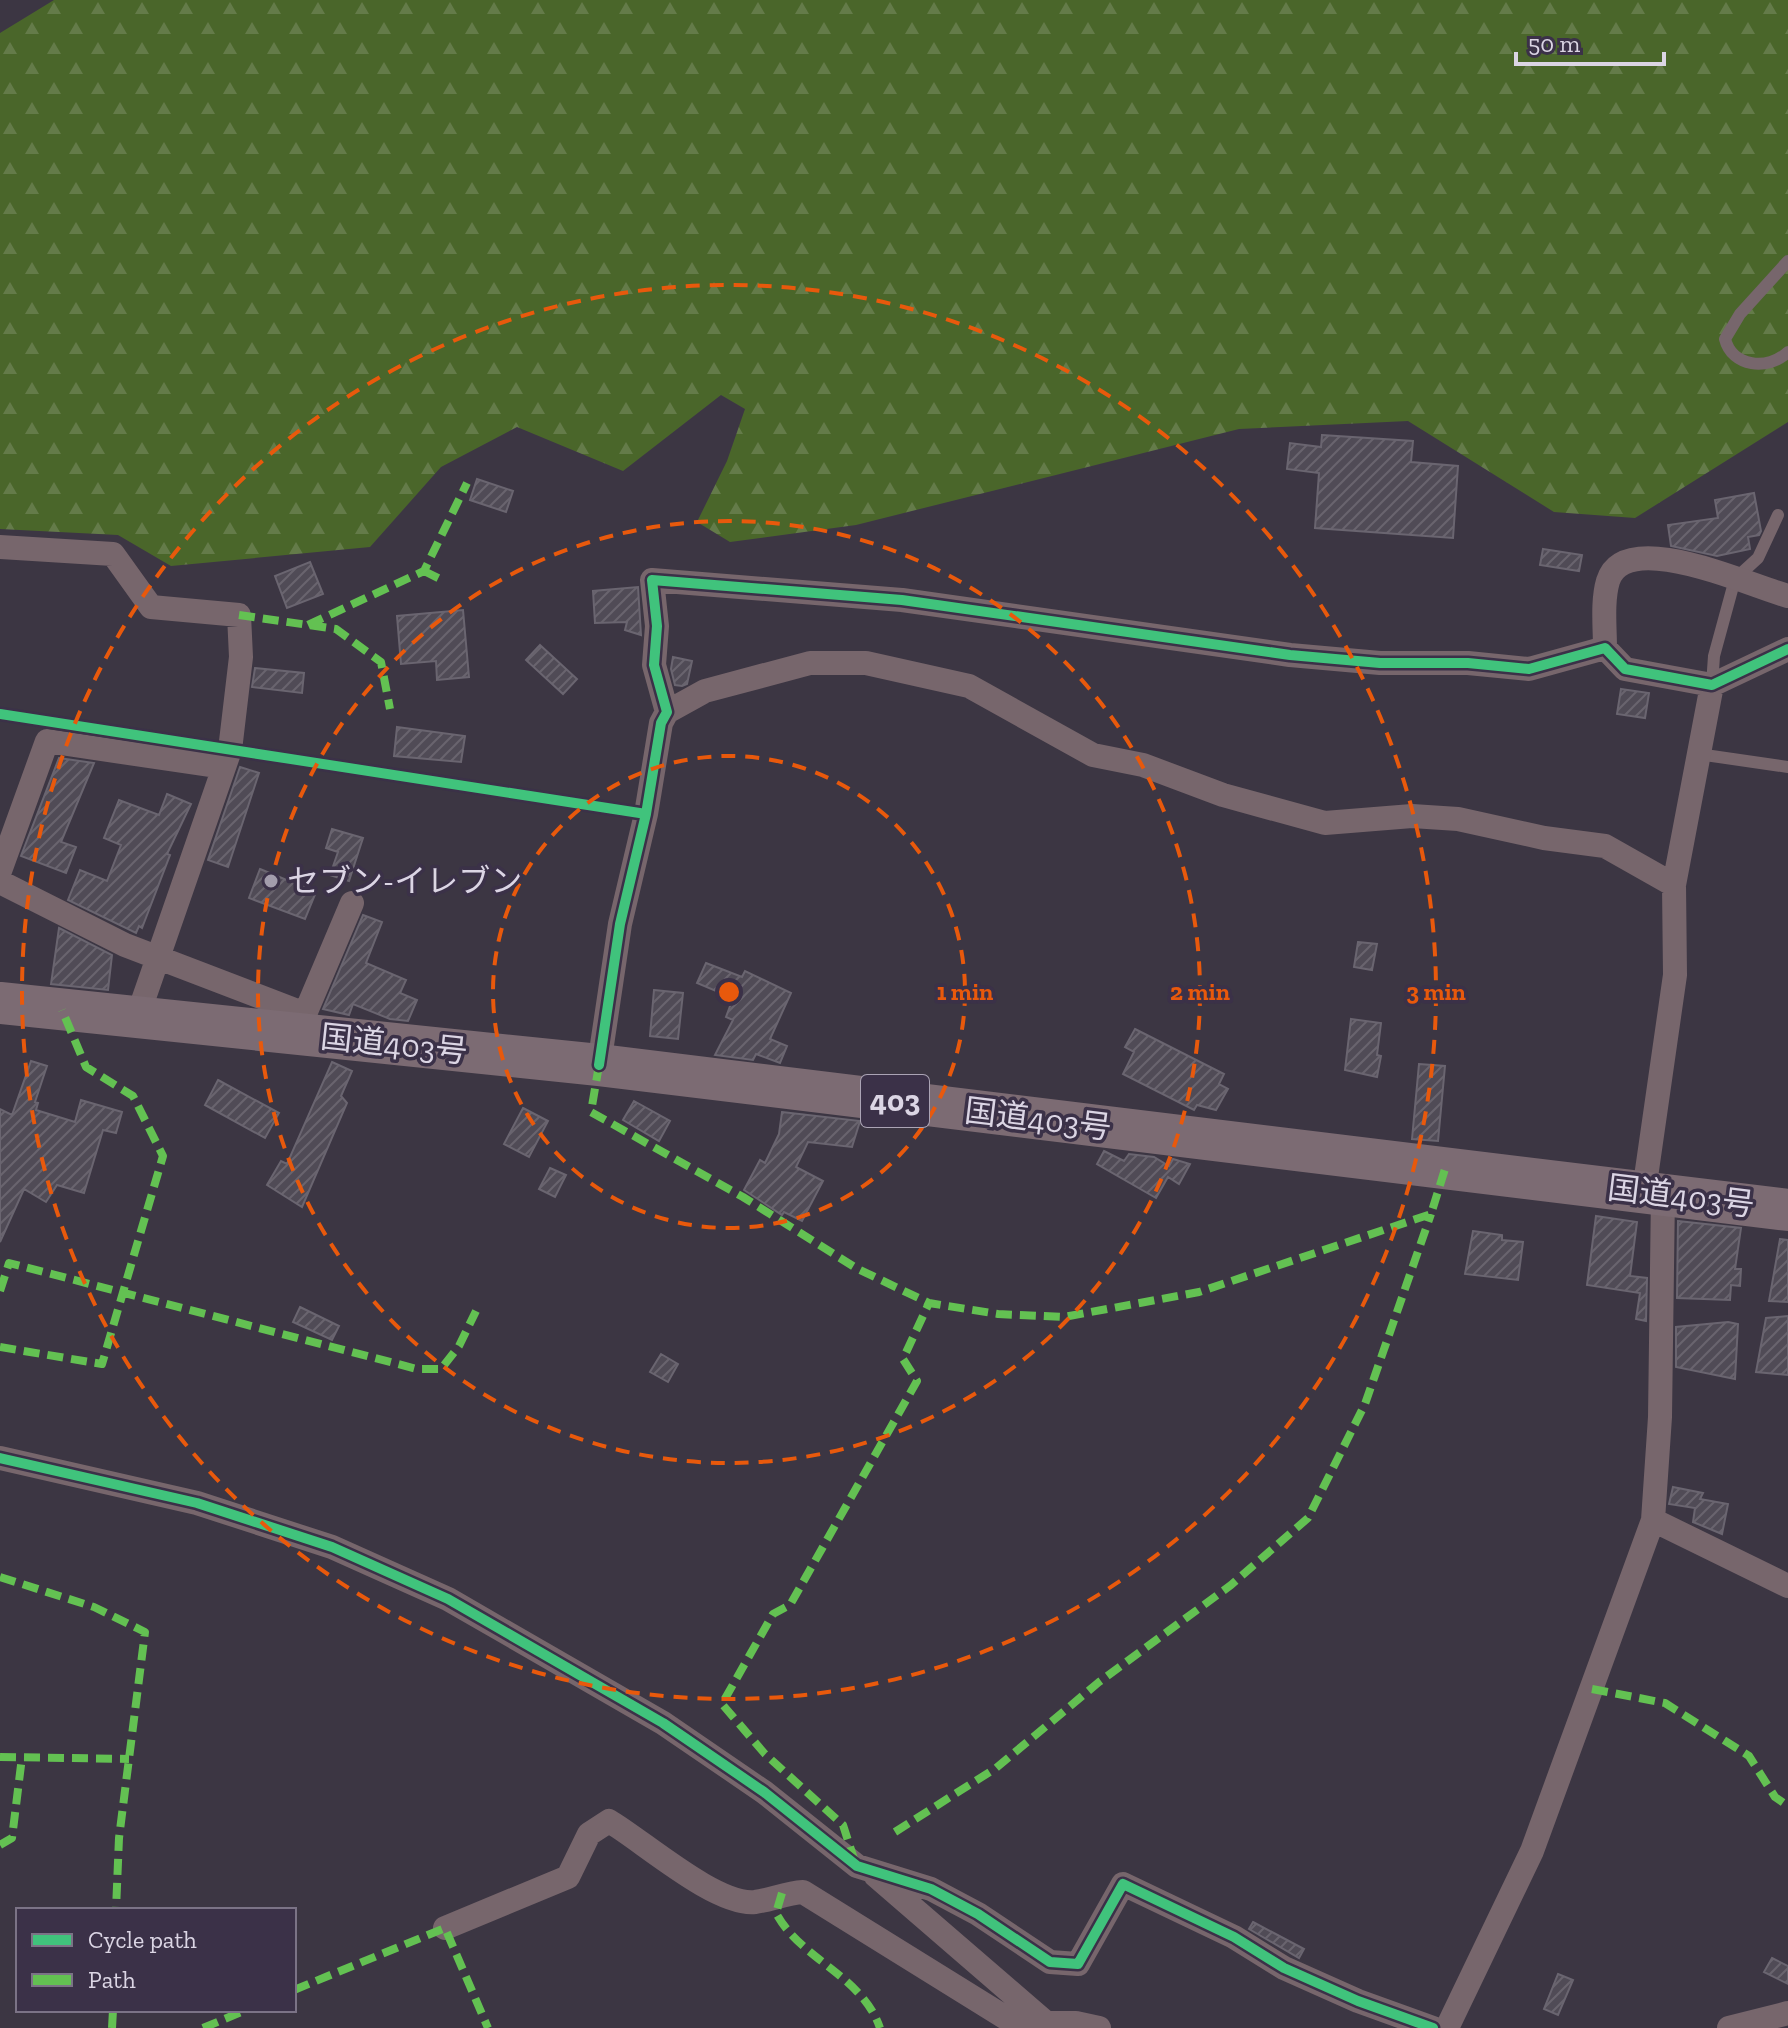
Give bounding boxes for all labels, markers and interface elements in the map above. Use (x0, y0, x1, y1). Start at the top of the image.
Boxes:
scale bar (1516, 16, 1664, 66)
text: 50 m (1528, 29, 1581, 58)
place label: セブン-イレブン (287, 862, 522, 900)
marker: セブン-イレブン (262, 872, 280, 890)
text: 1 min (937, 977, 993, 1006)
text: 2 min (1170, 977, 1230, 1006)
text: 3 min (1406, 977, 1466, 1006)
centre of rings (715, 978, 743, 1006)
street label: 国道403号 (319, 1017, 469, 1071)
road number: 403 (861, 1075, 929, 1127)
street label: 国道403号 (963, 1091, 1113, 1147)
street label: 国道403号 (1606, 1168, 1756, 1224)
legend (16, 1908, 296, 2012)
text: Cycle path (88, 1925, 197, 1954)
text: Path (88, 1965, 136, 1994)

